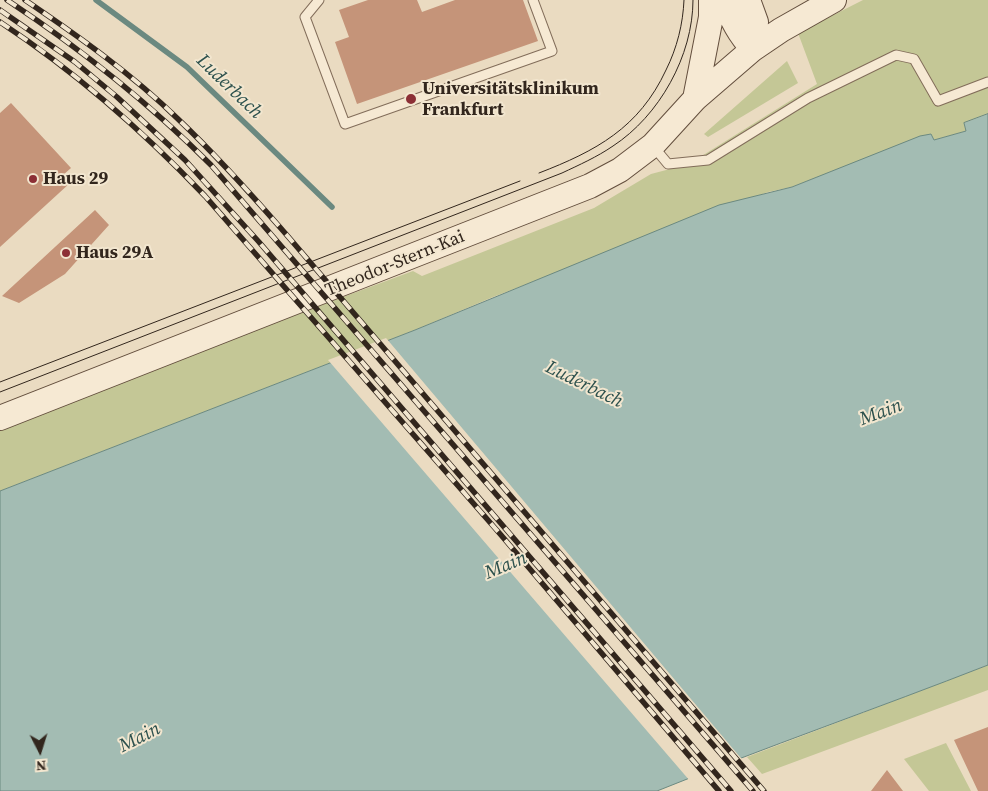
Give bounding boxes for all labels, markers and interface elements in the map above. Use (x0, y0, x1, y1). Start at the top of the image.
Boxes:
water label: Luderbach (191, 50, 267, 124)
place label: Universitätsklinikum Frankfurt (422, 78, 599, 120)
marker: Universitätsklinikum Frankfurt (404, 92, 418, 106)
place label: Haus 29 (43, 168, 108, 190)
marker: Haus 29 (27, 173, 39, 185)
street label: Theodor-Stern-Kai (322, 226, 468, 302)
place label: Haus 29A (76, 242, 153, 264)
marker: Haus 29A (60, 247, 72, 259)
water label: Luderbach (542, 356, 626, 414)
water label: Main (857, 395, 905, 431)
water label: Main (481, 547, 531, 585)
water label: Main (115, 718, 165, 758)
north arrow (15, 726, 65, 776)
text: N (35, 756, 47, 776)

